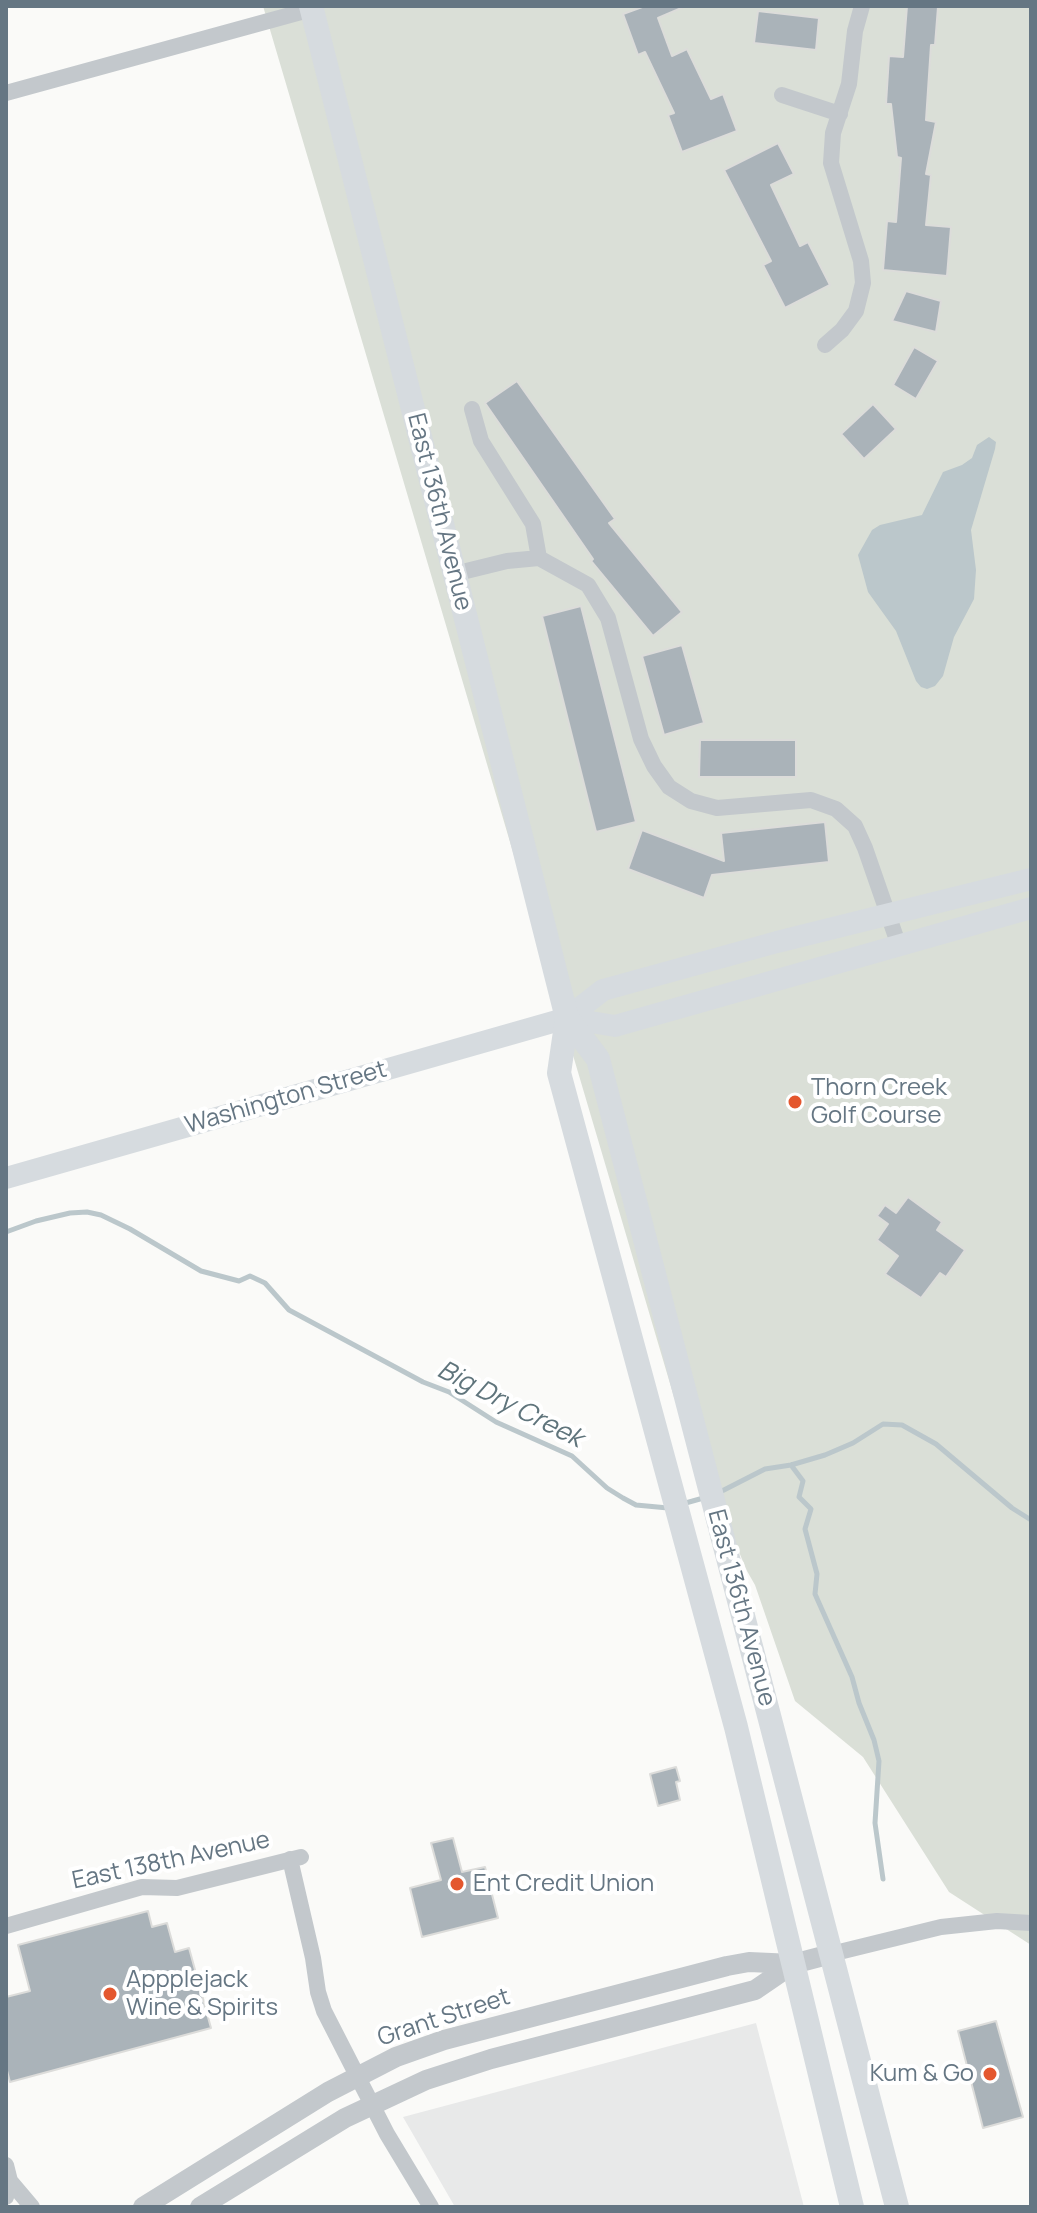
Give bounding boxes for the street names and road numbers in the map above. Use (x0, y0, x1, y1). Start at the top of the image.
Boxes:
street label: East 136th Avenue (401, 410, 477, 614)
street label: Washington Street (182, 1055, 390, 1141)
street label: East 136th Avenue (701, 1507, 781, 1709)
street label: East 138th Avenue (69, 1826, 273, 1896)
street label: Grant Street (374, 1983, 514, 2053)

